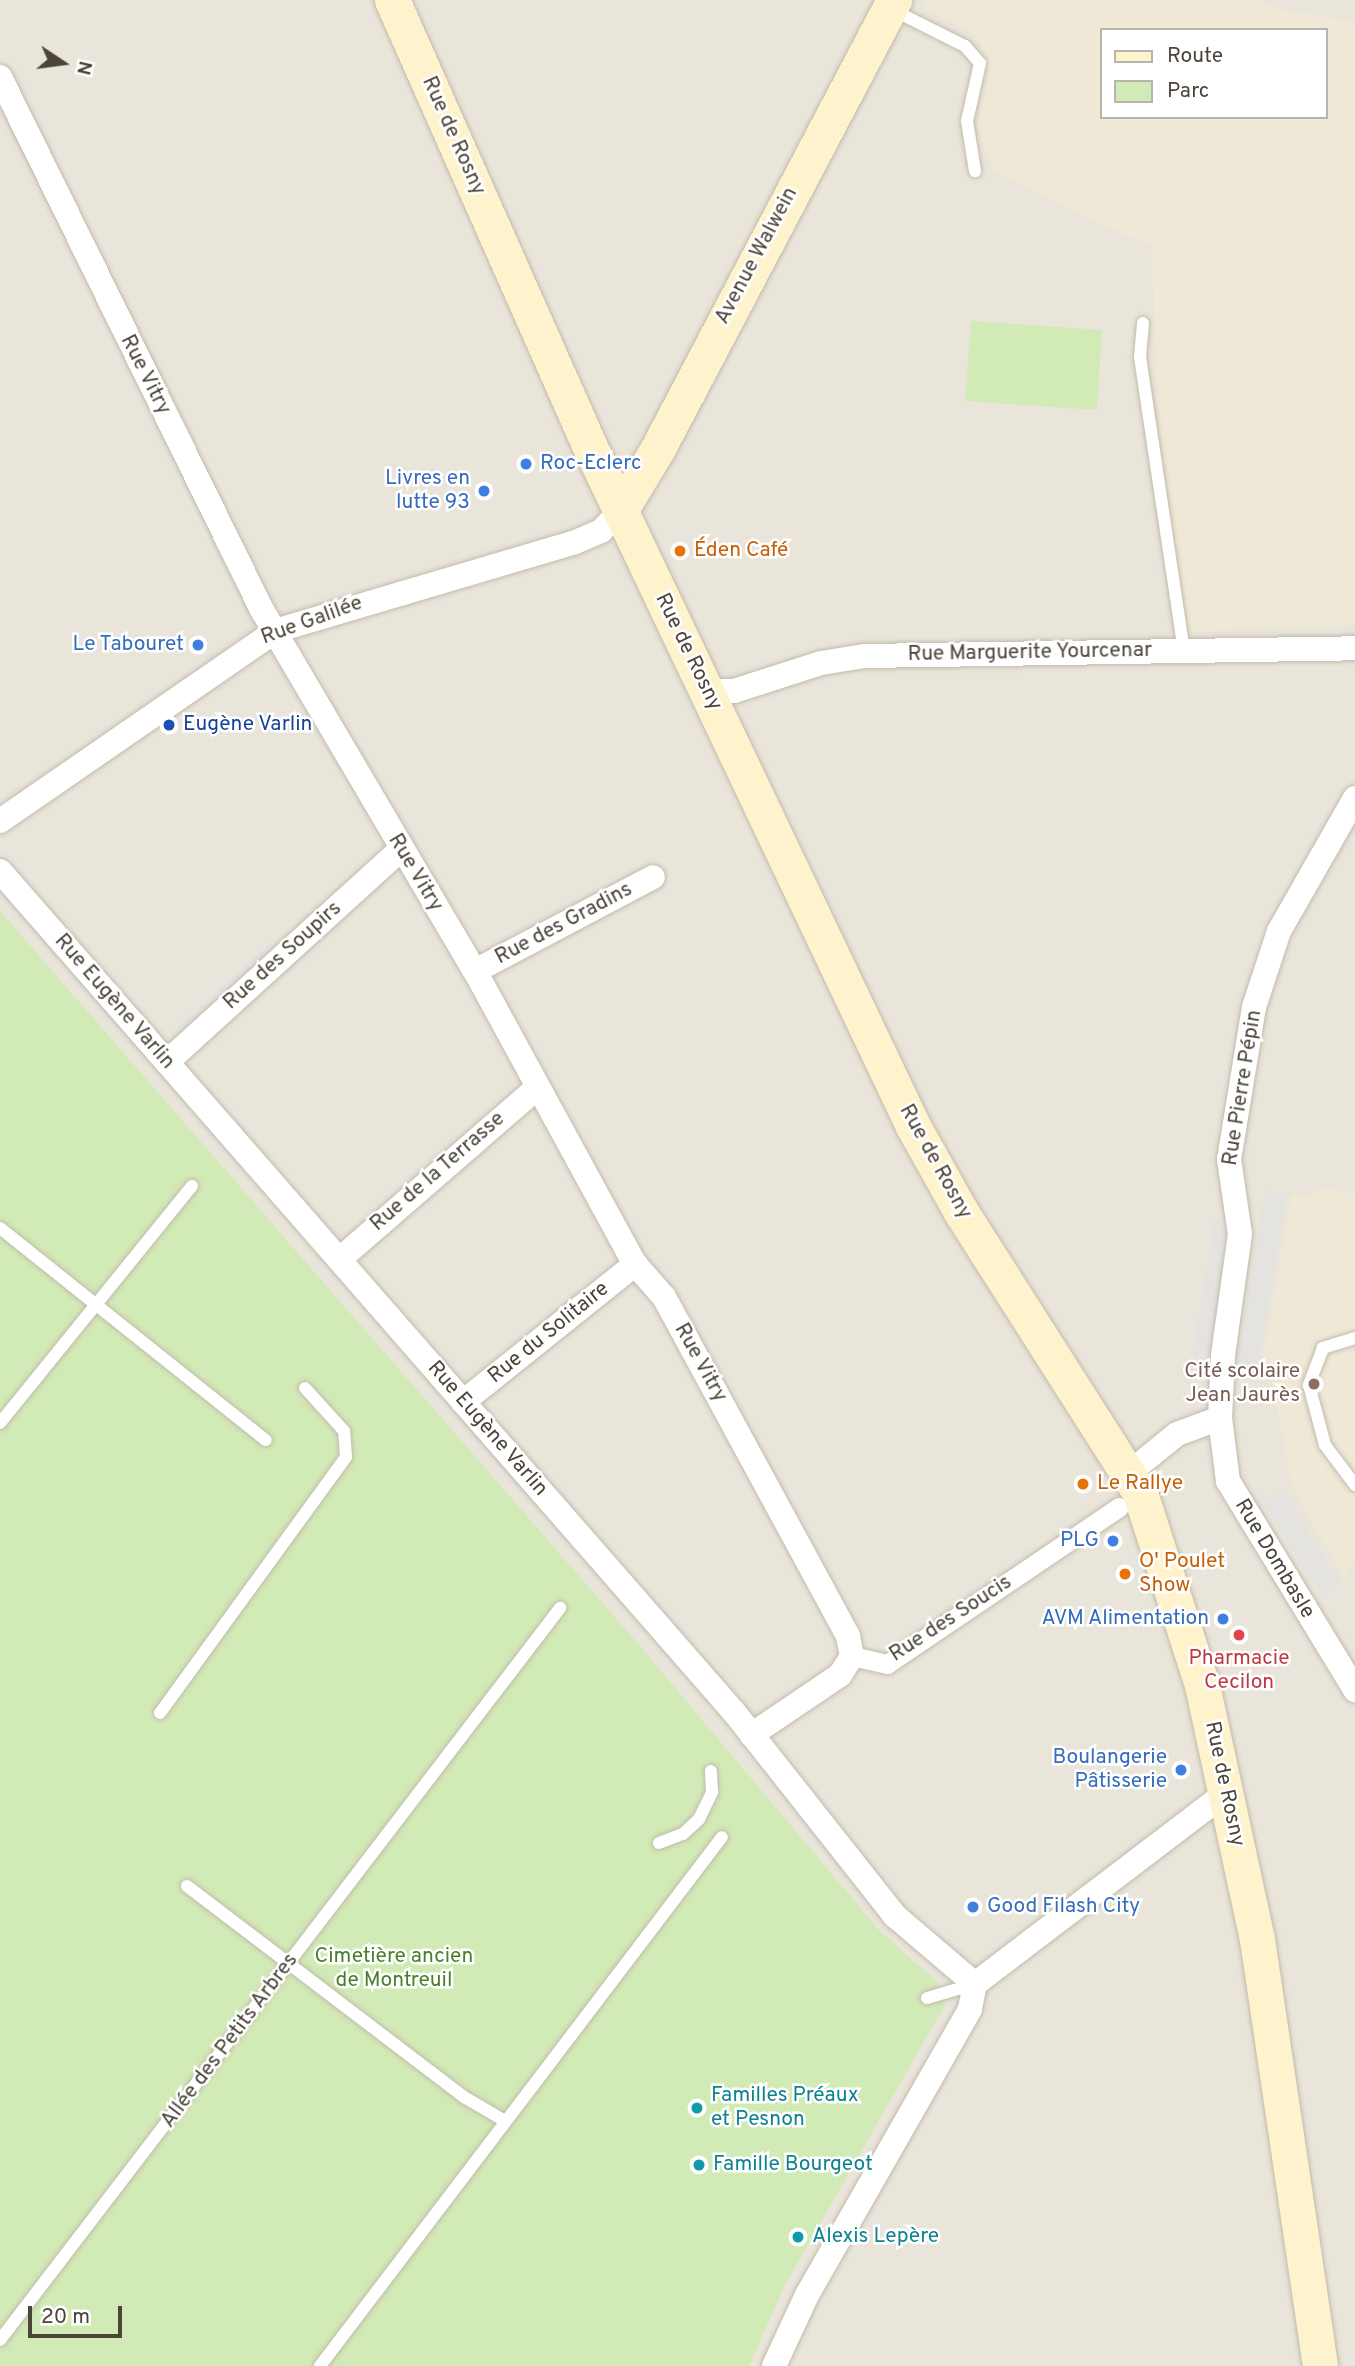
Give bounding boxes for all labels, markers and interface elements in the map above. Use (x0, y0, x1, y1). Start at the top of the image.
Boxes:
north arrow (28, 28, 98, 98)
legend (1100, 28, 1327, 119)
text: Route (1167, 43, 1223, 70)
text: N (70, 58, 97, 77)
street label: Rue de Rosny (416, 73, 490, 199)
text: Parc (1167, 78, 1209, 105)
street label: Avenue Walwein (710, 183, 804, 329)
street label: Rue Vitry (114, 330, 176, 420)
place label: Roc-Eclerc (540, 451, 641, 477)
marker: Roc-Eclerc (518, 456, 534, 472)
place label: Livres en lutte 93 (385, 466, 470, 516)
marker: Livres en lutte 93 (476, 483, 492, 499)
place label: Éden Café (694, 538, 788, 564)
marker: Éden Café (672, 543, 688, 559)
street label: Rue de Rosny (649, 589, 727, 715)
street label: Rue Galilée (258, 591, 366, 651)
place label: Le Tabouret (72, 632, 184, 658)
marker: Le Tabouret (190, 637, 206, 653)
street label: Rue Marguerite Yourcenar (907, 638, 1153, 668)
place label: Eugène Varlin (183, 712, 313, 738)
marker: Eugène Varlin (161, 717, 177, 733)
street label: Rue Vitry (382, 829, 448, 917)
street label: Rue des Gradins (491, 877, 637, 971)
street label: Rue des Soupirs (219, 896, 347, 1016)
street label: Rue Eugène Varlin (48, 929, 180, 1075)
street label: Rue Pierre Pépin (1218, 1008, 1268, 1168)
street label: Rue de Rosny (893, 1100, 977, 1224)
street label: Rue de la Terrasse (365, 1107, 511, 1237)
street label: Rue du Solitaire (484, 1277, 614, 1389)
street label: Rue Vitry (668, 1319, 732, 1407)
street label: Rue Eugène Varlin (421, 1356, 553, 1502)
place label: Cité scolaire Jean Jaurès (1184, 1359, 1300, 1409)
marker: Cité scolaire Jean Jaurès (1306, 1376, 1322, 1392)
place label: Le Rallye (1097, 1471, 1183, 1497)
marker: Le Rallye (1075, 1476, 1091, 1492)
street label: Rue Dombasle (1228, 1495, 1320, 1623)
place label: PLG (1060, 1528, 1099, 1554)
marker: PLG (1105, 1533, 1121, 1549)
place label: O' Poulet Show (1139, 1549, 1225, 1599)
marker: O' Poulet Show (1117, 1566, 1133, 1582)
street label: Rue des Soucis (885, 1570, 1017, 1668)
place label: AVM Alimentation (1041, 1606, 1209, 1632)
marker: AVM Alimentation (1215, 1611, 1231, 1627)
marker: Pharmacie Cecilon (1231, 1627, 1247, 1643)
place label: Pharmacie Cecilon (1189, 1646, 1289, 1696)
street label: Rue de Rosny (1198, 1719, 1250, 1849)
place label: Boulangerie Pâtisserie (1053, 1745, 1167, 1795)
marker: Boulangerie Pâtisserie (1173, 1762, 1189, 1778)
place label: Good Filash City (987, 1894, 1140, 1920)
marker: Good Filash City (965, 1899, 981, 1915)
park label: Cimetière ancien de Montreuil (315, 1944, 473, 1994)
street label: Allée des Petits Arbres (156, 1948, 304, 2134)
place label: Familles Préaux et Pesnon (711, 2083, 858, 2133)
marker: Familles Préaux et Pesnon (689, 2100, 705, 2116)
place label: Famille Bourgeot (713, 2152, 873, 2178)
marker: Famille Bourgeot (691, 2157, 707, 2173)
place label: Alexis Lepère (812, 2224, 939, 2250)
marker: Alexis Lepère (790, 2229, 806, 2245)
scale bar (32, 2292, 126, 2336)
text: 20 m (41, 2304, 90, 2331)

